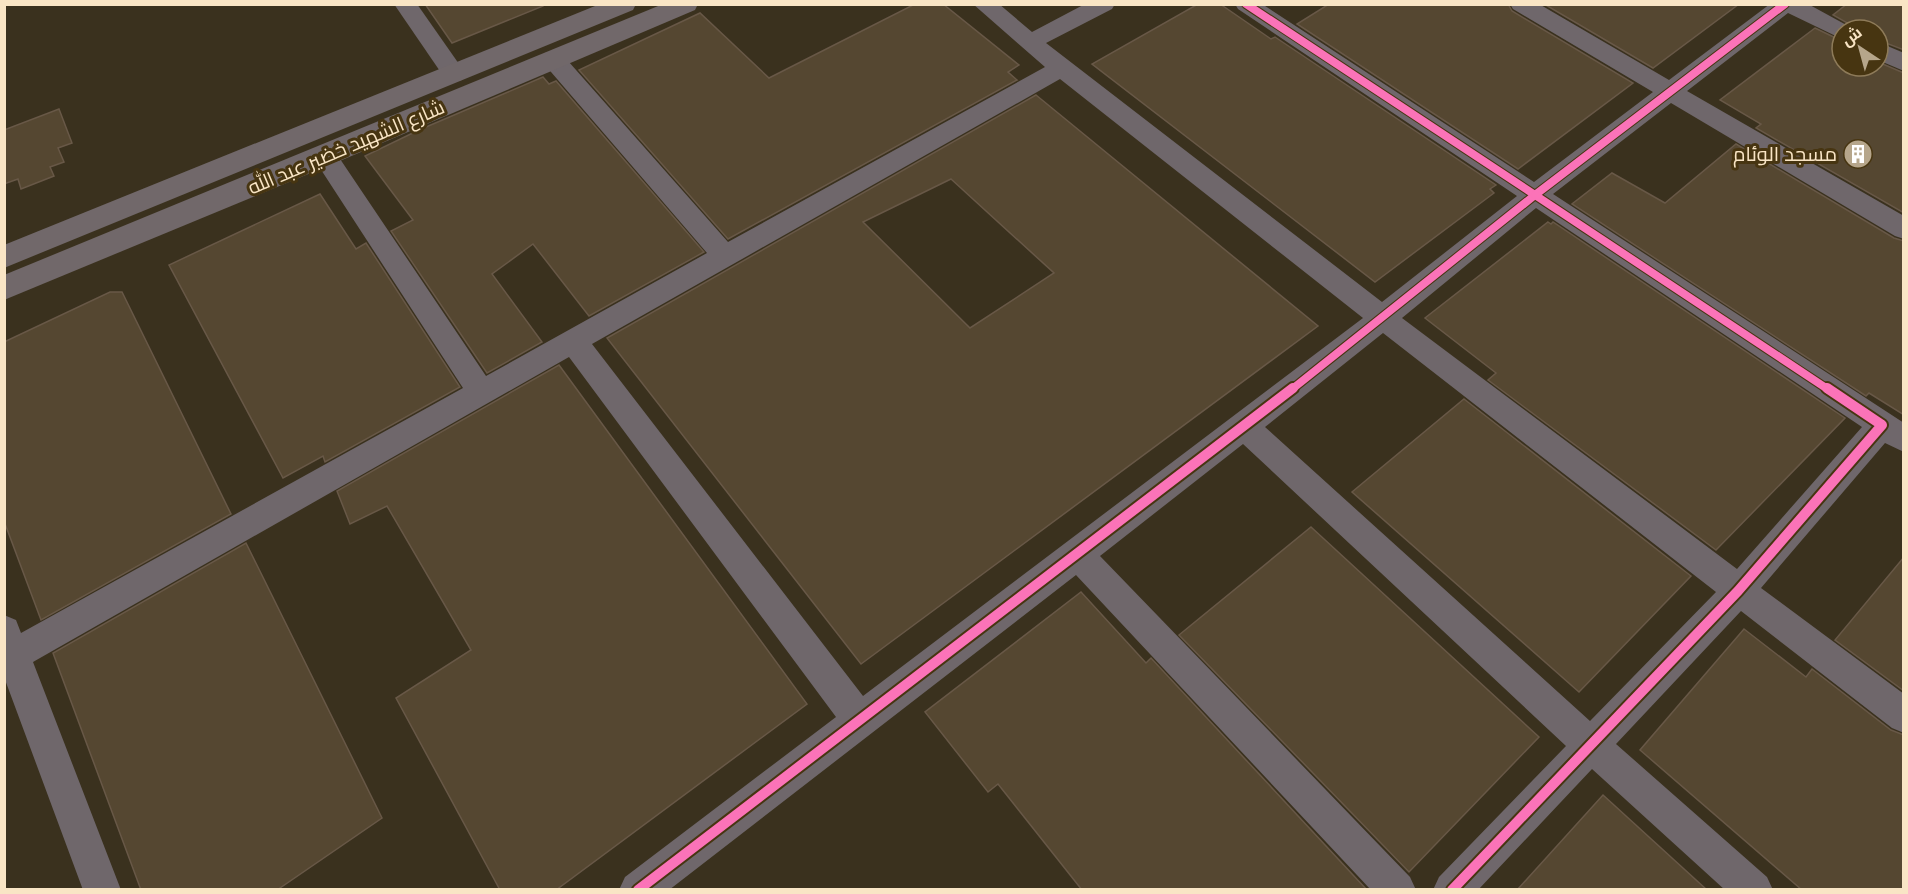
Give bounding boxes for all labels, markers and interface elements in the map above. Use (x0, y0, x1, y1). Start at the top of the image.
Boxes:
north arrow (1830, 18, 1890, 78)
text: ش (1838, 23, 1865, 50)
street label: شارع الشهيد خضير عبد الله (244, 94, 449, 201)
building icon: مسجد الوئام (1842, 138, 1874, 170)
place label: مسجد الوئام (1733, 142, 1837, 168)

